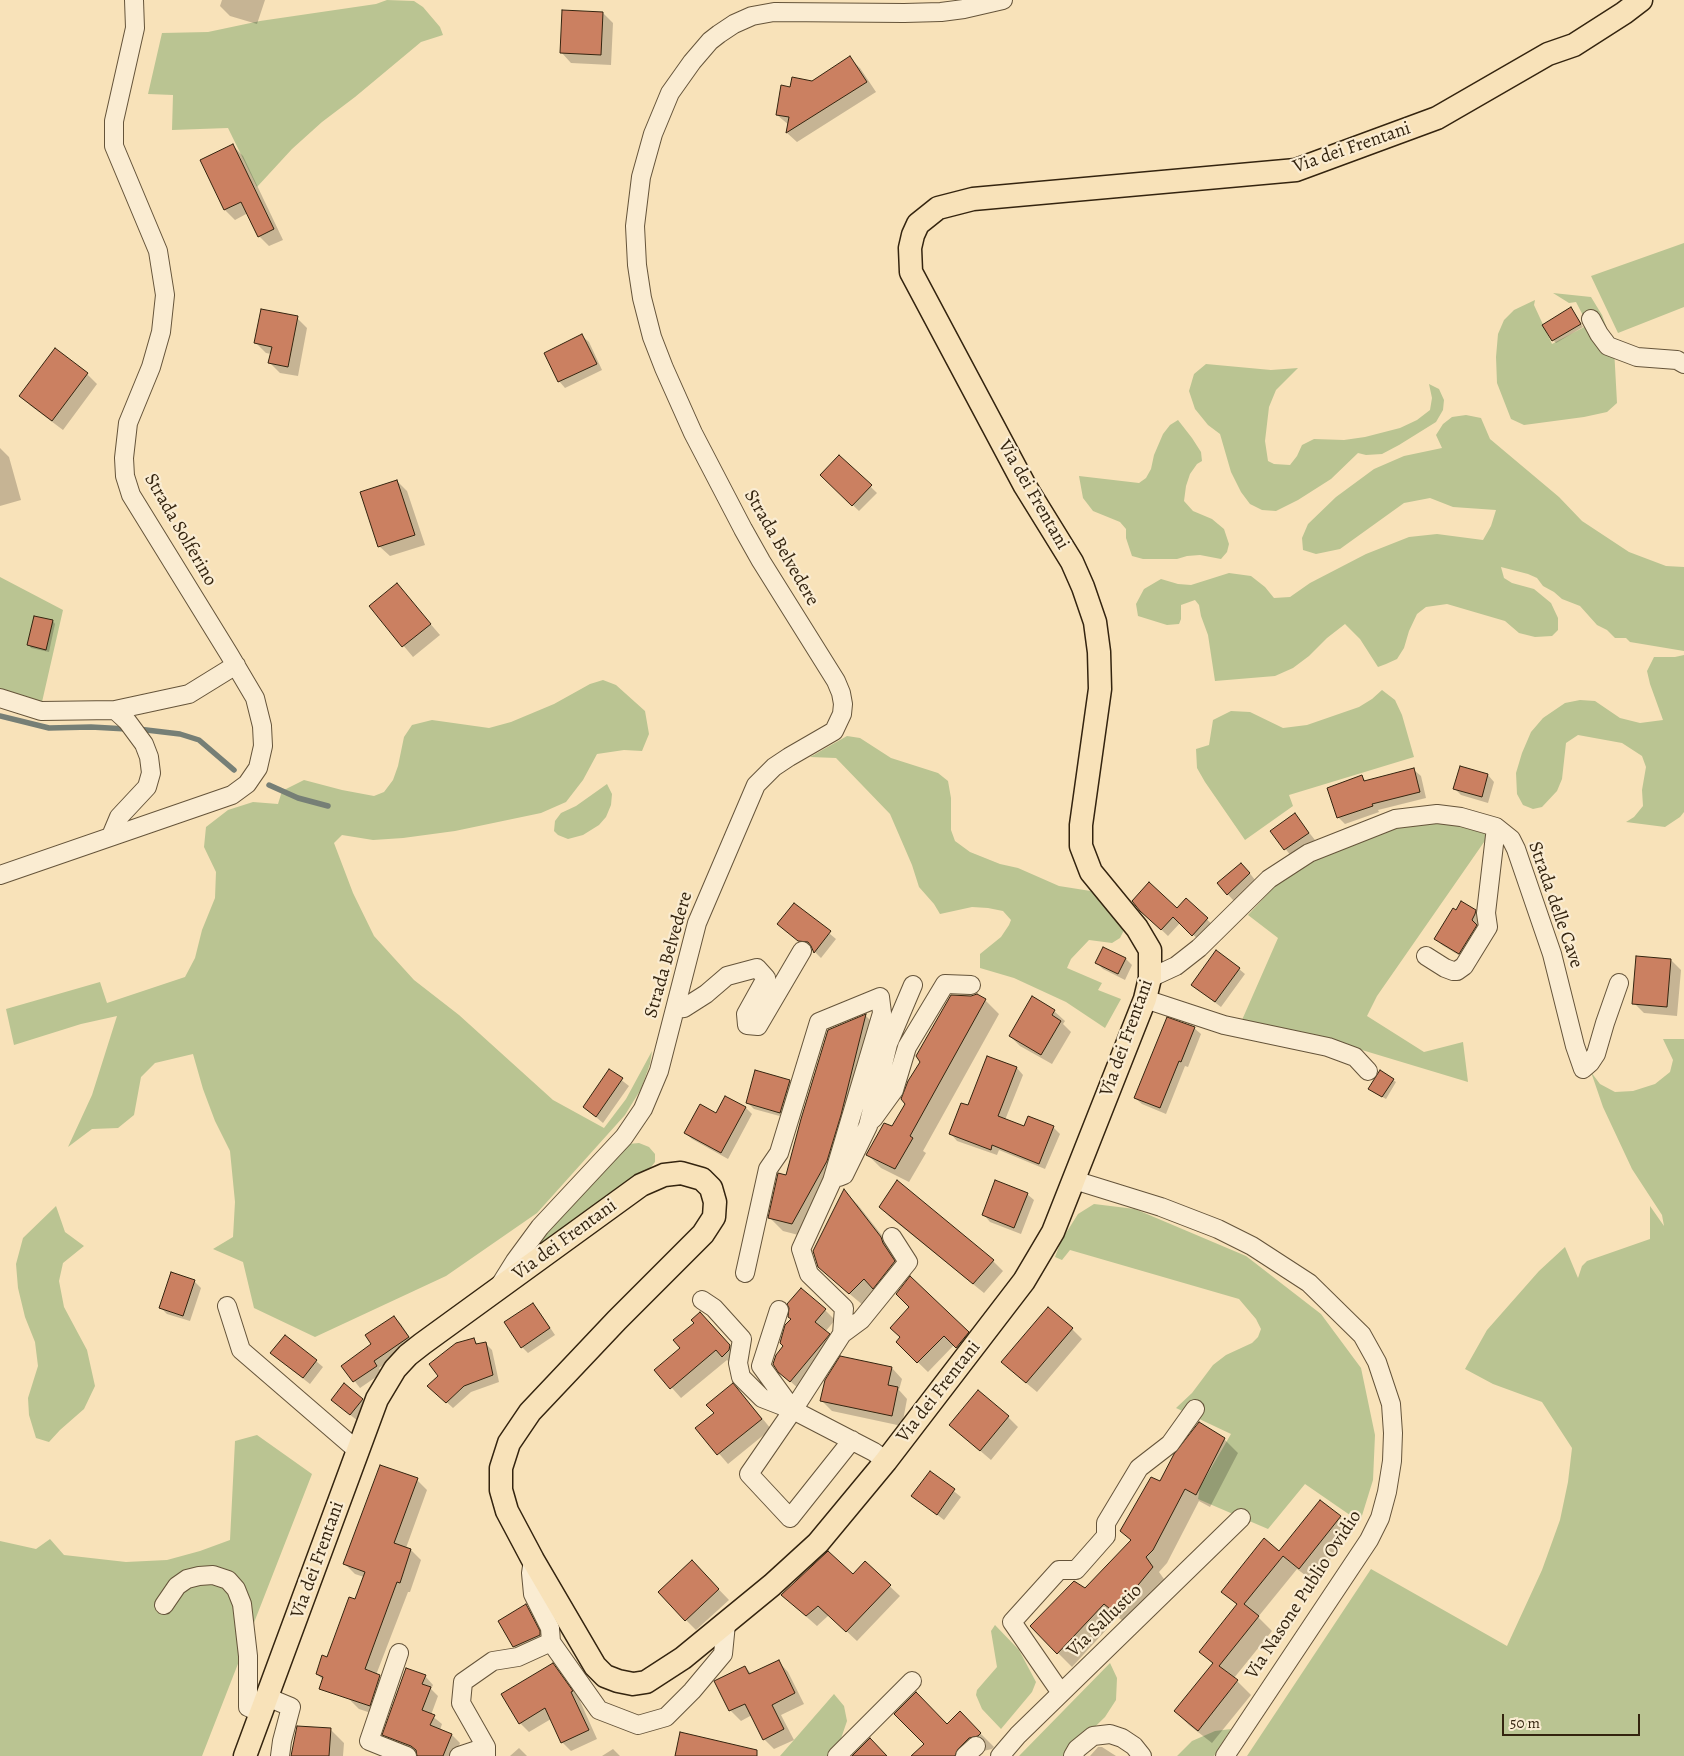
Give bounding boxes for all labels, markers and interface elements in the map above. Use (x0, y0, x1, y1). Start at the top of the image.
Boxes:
street label: Via dei Frentani (1290, 117, 1414, 179)
street label: Via dei Frentani (992, 436, 1074, 554)
street label: Strada Solferino (139, 470, 221, 590)
street label: Strada Belvedere (739, 486, 823, 610)
street label: Strada delle Cave (1523, 839, 1587, 971)
street label: Strada Belvedere (640, 889, 698, 1021)
street label: Via dei Frentani (1095, 976, 1159, 1100)
street label: Via dei Frentani (509, 1195, 621, 1285)
street label: Via dei Frentani (892, 1337, 986, 1447)
street label: Via dei Frentani (286, 1498, 350, 1622)
street label: Via Nasone Publio Ovidio (1241, 1506, 1367, 1684)
street label: Via Sallustio (1063, 1580, 1147, 1662)
scale bar (1504, 1704, 1642, 1736)
text: 50 m (1510, 1713, 1540, 1733)

